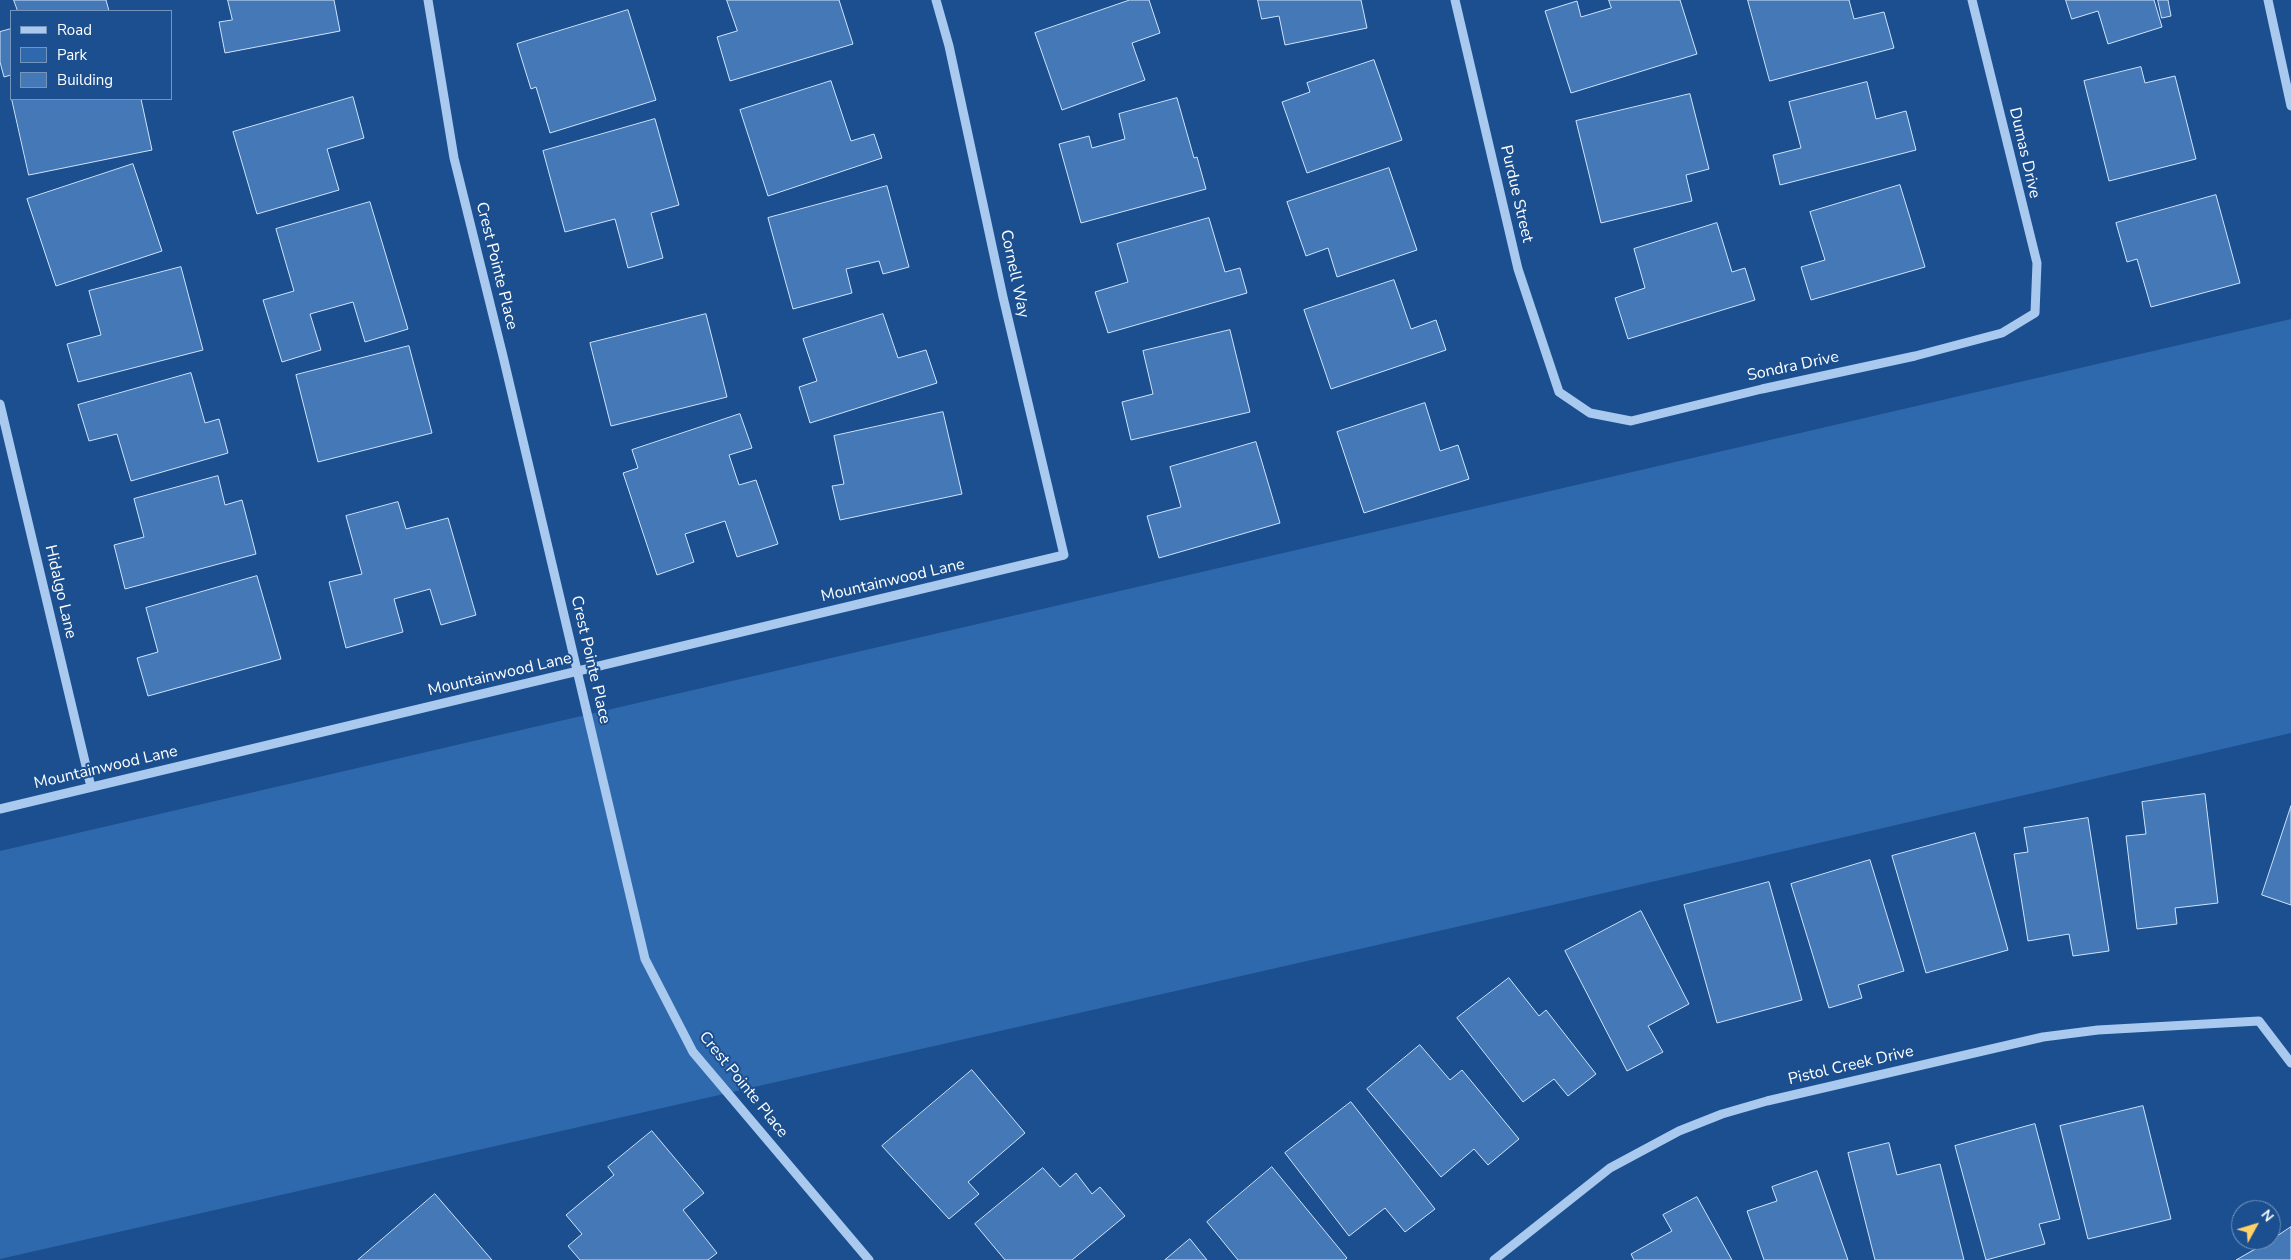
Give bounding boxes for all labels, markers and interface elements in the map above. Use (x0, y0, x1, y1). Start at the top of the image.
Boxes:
legend (10, 10, 172, 100)
text: Road (57, 20, 92, 40)
text: Park (57, 45, 87, 65)
text: Building (57, 70, 113, 90)
street label: Dumas Drive (2004, 106, 2044, 200)
street label: Purdue Street (1495, 144, 1537, 244)
street label: Crest Pointe Place (471, 200, 521, 332)
street label: Cornell Way (995, 228, 1033, 320)
street label: Sondra Drive (1745, 348, 1841, 386)
street label: Hidalgo Lane (40, 543, 80, 641)
street label: Mountainwood Lane (819, 555, 967, 607)
street label: Crest Pointe Place (566, 594, 614, 726)
street label: Mountainwood Lane (426, 649, 574, 701)
street label: Mountainwood Lane (32, 742, 180, 794)
street label: Crest Pointe Place (694, 1028, 792, 1142)
street label: Pistol Creek Drive (1786, 1042, 1916, 1090)
north arrow (2231, 1200, 2281, 1250)
text: N (2257, 1206, 2278, 1226)

